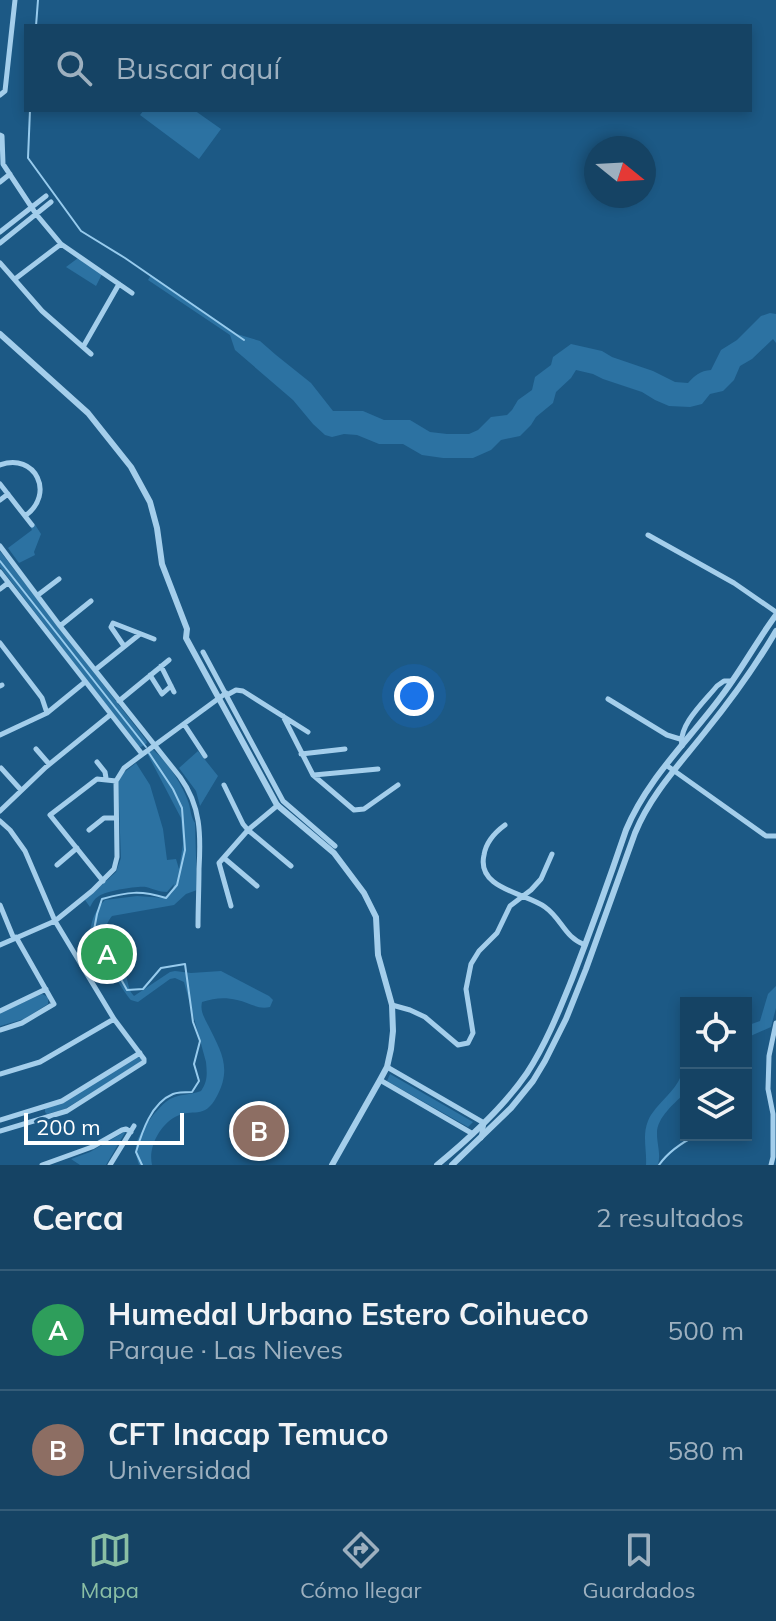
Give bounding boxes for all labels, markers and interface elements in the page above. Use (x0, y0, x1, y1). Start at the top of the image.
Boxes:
search box (24, 24, 752, 112)
icon: search (52, 46, 96, 90)
text: Buscar aquí (116, 49, 281, 87)
north arrow (584, 136, 656, 208)
your location (394, 676, 434, 716)
pin: A (81, 924, 133, 984)
map controls (680, 997, 752, 1141)
button: locate (680, 997, 752, 1069)
button: layers (680, 1069, 752, 1141)
pin: B (233, 1101, 285, 1161)
scale bar (24, 1109, 184, 1145)
text: 200 m (36, 1113, 101, 1141)
text: Cerca (32, 1196, 124, 1239)
text: 2 resultados (596, 1201, 744, 1234)
text: Humedal Urbano Estero Coihueco (108, 1295, 589, 1333)
text: A (48, 1314, 68, 1347)
text: 500 m (668, 1314, 744, 1347)
text: Parque · Las Nieves (108, 1333, 343, 1366)
text: CFT Inacap Temuco (108, 1415, 389, 1453)
text: B (49, 1434, 67, 1467)
text: 580 m (668, 1434, 744, 1467)
text: Universidad (108, 1453, 251, 1486)
tab: Mapa (81, 1528, 139, 1604)
tab: Cómo llegar (300, 1528, 421, 1604)
tab: Guardados (583, 1528, 695, 1604)

